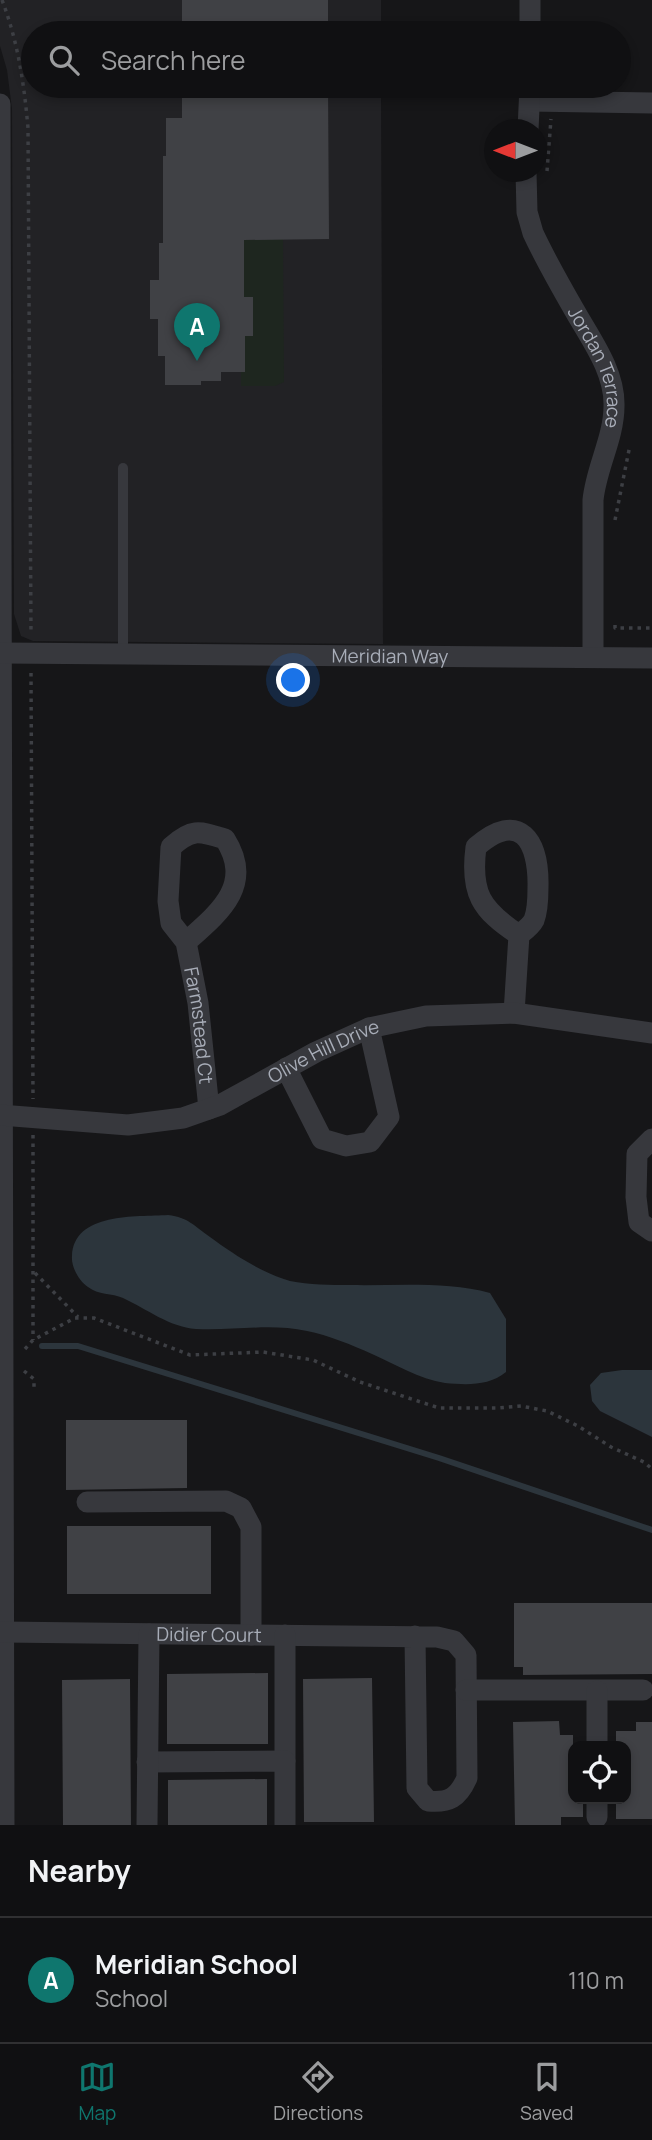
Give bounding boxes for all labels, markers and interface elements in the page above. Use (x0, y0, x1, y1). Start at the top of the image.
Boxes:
search box (21, 21, 631, 98)
icon: search (45, 41, 83, 79)
text: Search here (101, 42, 246, 78)
north arrow (484, 119, 547, 182)
street label: Jordan Terrace (562, 302, 627, 430)
pin: A (174, 303, 220, 361)
street label: Meridian Way (332, 643, 448, 669)
your location (276, 663, 310, 697)
street label: Farmstead Ct (178, 965, 219, 1085)
street label: Olive Hill Drive (263, 1013, 381, 1089)
street label: Didier Court (156, 1621, 262, 1648)
map controls (568, 1741, 631, 1804)
button: locate (568, 1741, 631, 1804)
text: Nearby (28, 1850, 131, 1891)
text: Meridian School (95, 1946, 298, 1982)
text: A (43, 1964, 59, 1996)
text: 110 m (568, 1964, 624, 1996)
text: School (95, 1982, 168, 2014)
tab: Map (78, 2058, 116, 2126)
tab: Directions (273, 2058, 363, 2126)
tab: Saved (520, 2058, 574, 2126)

